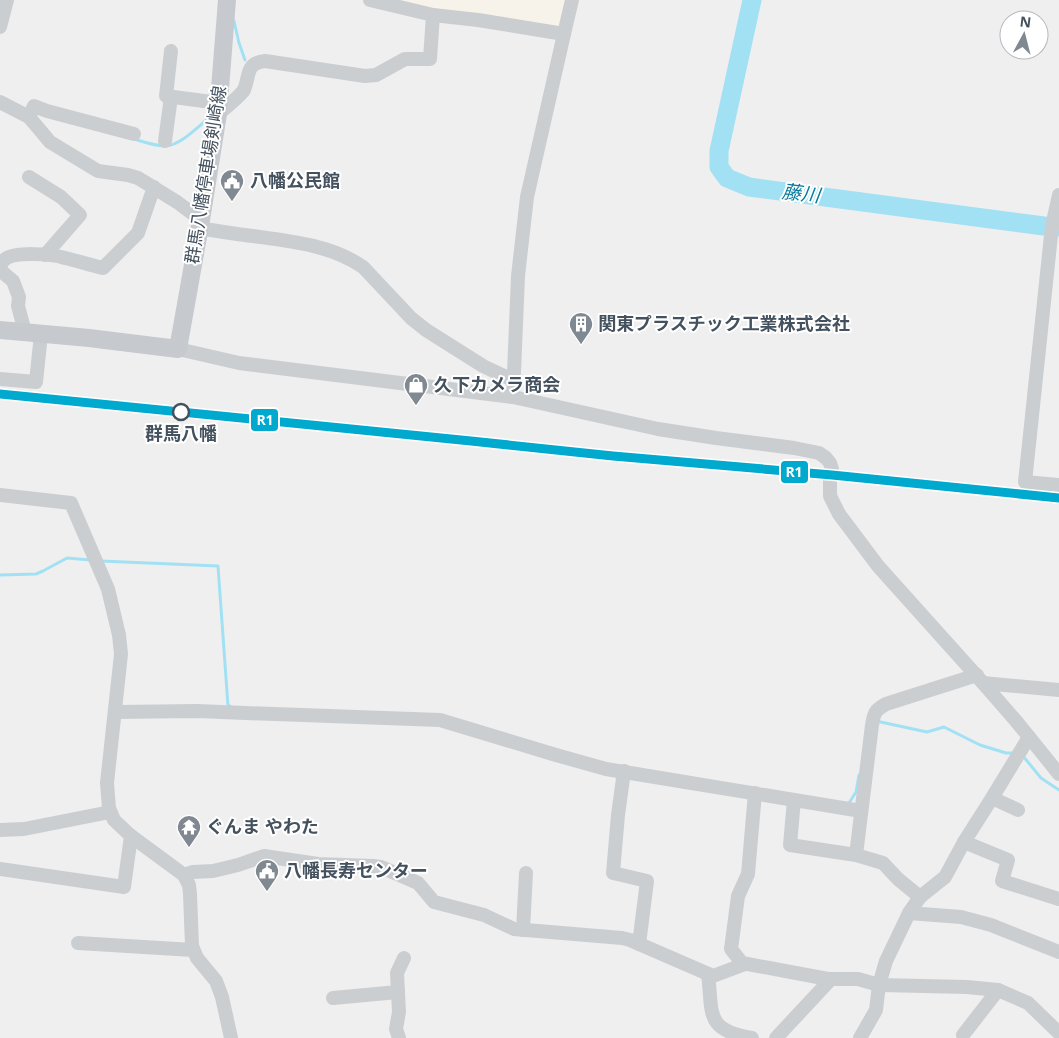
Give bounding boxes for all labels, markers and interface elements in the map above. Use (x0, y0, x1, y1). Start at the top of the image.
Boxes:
north arrow (999, 10, 1049, 60)
text: N (1019, 11, 1032, 32)
street label: 群馬八幡停車場剣崎線 (179, 84, 231, 266)
public building icon: 八幡公民館 (219, 168, 245, 202)
place label: 八幡公民館 (250, 168, 340, 192)
water label: 藤川 (781, 178, 823, 208)
building icon: 関東プラスチック工業株式会社 (568, 311, 594, 345)
place label: 関東プラスチック工業株式会社 (598, 311, 850, 335)
shop icon: 久下カメラ商会 (403, 372, 429, 406)
place label: 久下カメラ商会 (434, 372, 560, 396)
marker: 群馬八幡 (172, 403, 190, 421)
line badge: R1 (250, 408, 279, 432)
text: R1 (256, 410, 274, 429)
place label: 群馬八幡 (145, 421, 217, 445)
line badge: R1 (780, 460, 809, 484)
text: R1 (785, 462, 803, 481)
temple icon: ぐんま やわた (176, 814, 202, 848)
place label: ぐんま やわた (206, 814, 319, 838)
public building icon: 八幡長寿センター (254, 858, 280, 892)
place label: 八幡長寿センター (284, 858, 428, 882)

